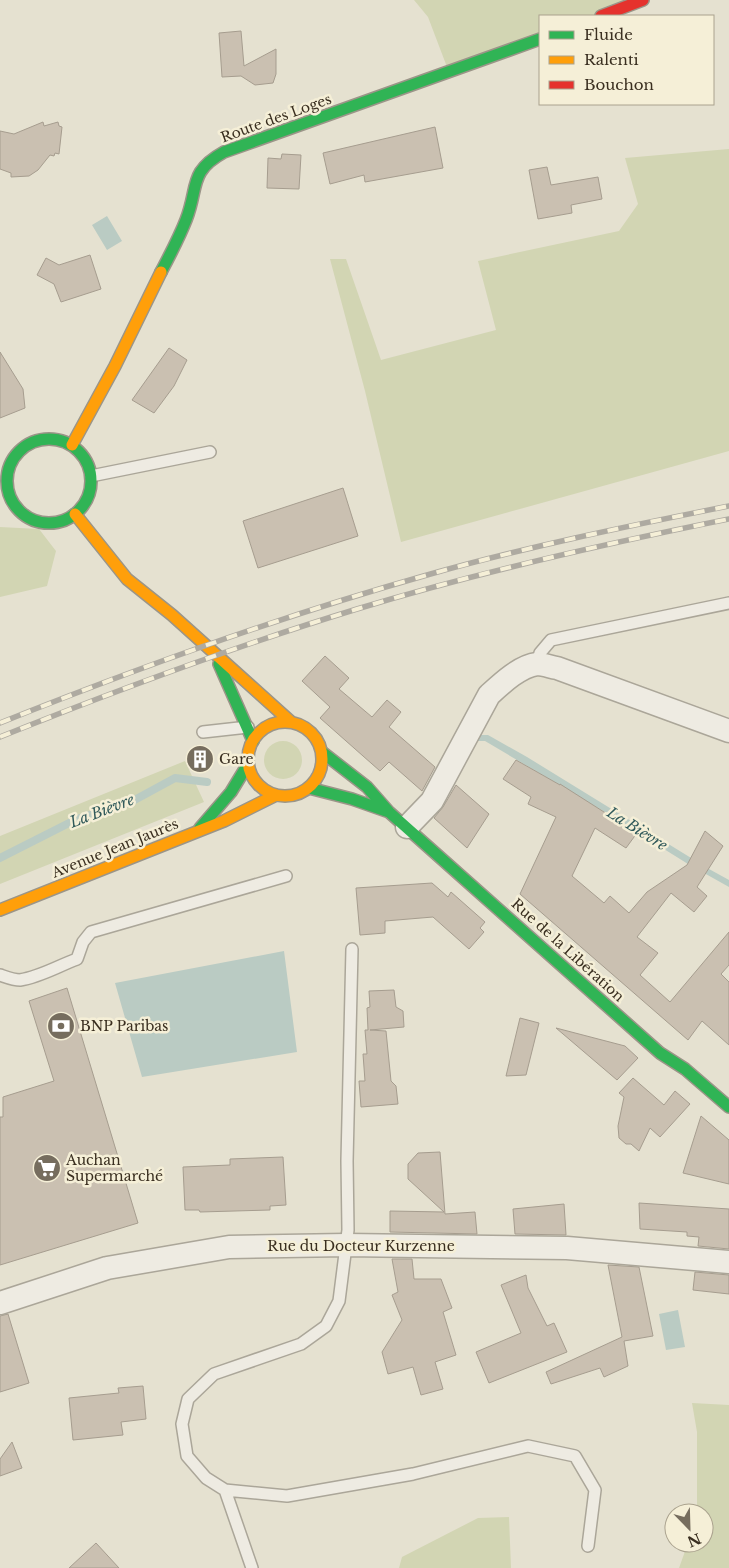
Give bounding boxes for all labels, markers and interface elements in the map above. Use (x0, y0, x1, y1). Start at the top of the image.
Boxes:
legend (539, 15, 714, 105)
text: Fluide (584, 25, 633, 44)
text: Ralenti (584, 50, 639, 69)
text: Bouchon (584, 75, 654, 94)
street label: Route des Loges (218, 90, 334, 146)
building icon: Gare (185, 744, 215, 774)
place label: Gare (219, 750, 253, 768)
water label: La Bièvre (66, 789, 137, 832)
water label: La Bièvre (603, 802, 671, 855)
street label: Avenue Jean Jaurès (48, 814, 181, 882)
street label: Rue de la Libération (508, 895, 628, 1006)
bank icon: BNP Paribas (46, 1011, 76, 1041)
place label: BNP Paribas (80, 1017, 168, 1035)
place label: Auchan Supermarché (65, 1151, 163, 1185)
supermarket icon: Auchan Supermarché (32, 1153, 62, 1183)
street label: Rue du Docteur Kurzenne (267, 1237, 455, 1255)
north arrow (664, 1503, 714, 1553)
text: N (685, 1529, 704, 1551)

